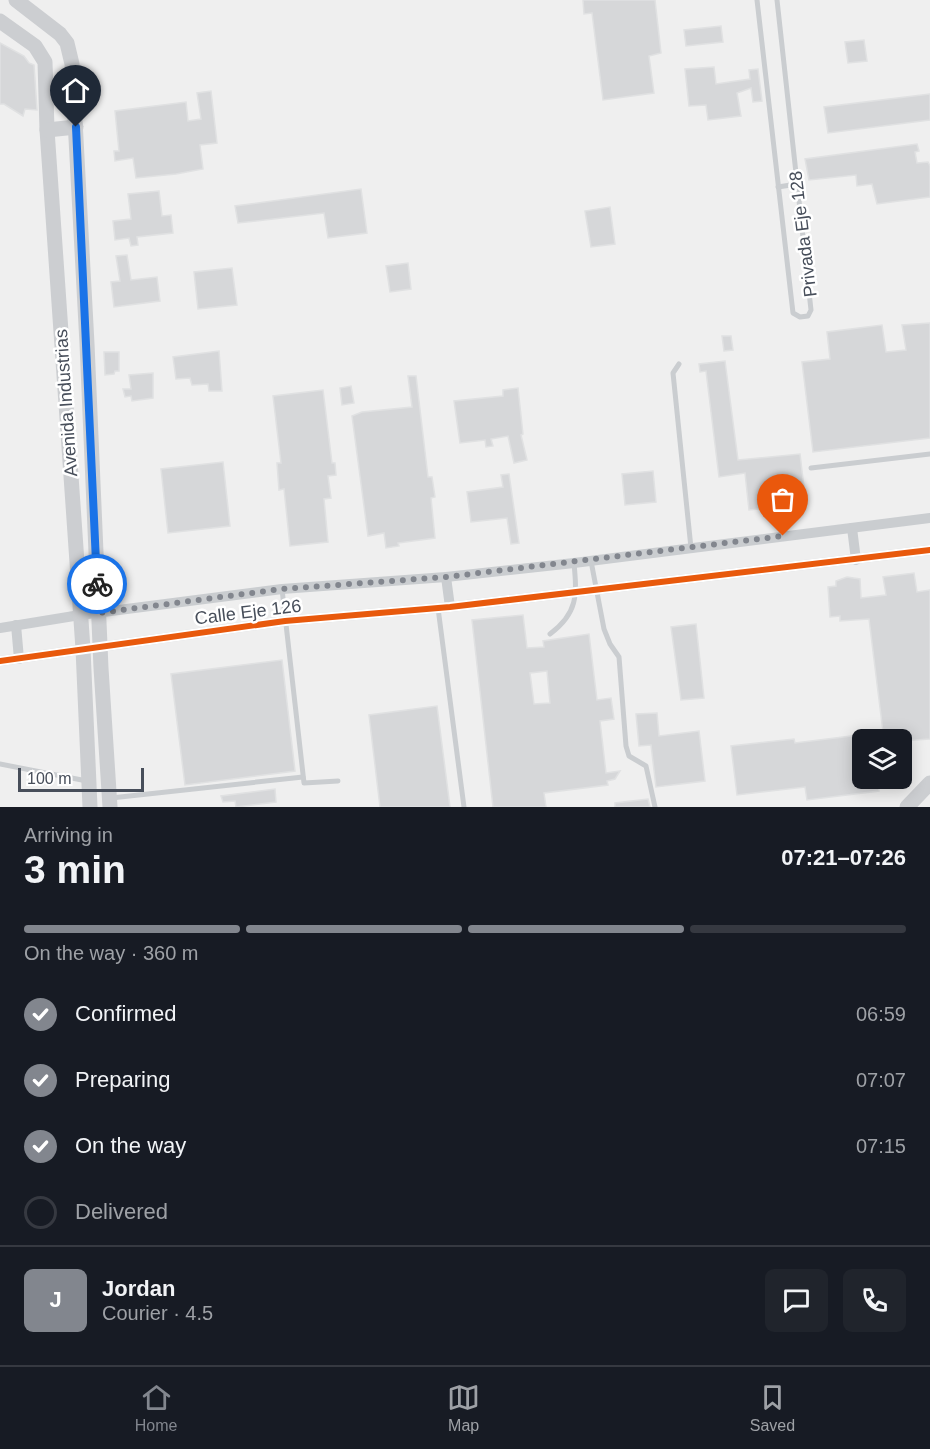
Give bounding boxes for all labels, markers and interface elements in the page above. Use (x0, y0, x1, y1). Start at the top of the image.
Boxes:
pin (50, 65, 101, 127)
icon: home (59, 74, 92, 107)
street label: Privada Eje 128 (785, 170, 821, 298)
street label: Avenida Industrias (51, 329, 81, 477)
pin (757, 474, 808, 536)
icon: bag (766, 483, 799, 516)
courier (67, 554, 127, 614)
icon: bike (81, 568, 114, 601)
street label: Calle Eje 126 (194, 596, 302, 628)
map controls (852, 729, 912, 789)
button: layers (852, 729, 912, 789)
scale bar (18, 765, 144, 792)
text: 100 m (27, 770, 71, 787)
text: Arriving in (24, 824, 113, 846)
text: 07:21–07:26 (781, 845, 906, 870)
text: 3 min (24, 848, 126, 891)
text: On the way · 360 m (24, 942, 199, 964)
icon: check (24, 998, 57, 1031)
text: Confirmed (75, 1001, 176, 1026)
text: 06:59 (856, 1003, 906, 1025)
icon: check (24, 1064, 57, 1097)
text: Preparing (75, 1067, 170, 1092)
text: 07:07 (856, 1069, 906, 1091)
icon: check (24, 1130, 57, 1163)
text: On the way (75, 1133, 186, 1158)
text: 07:15 (856, 1135, 906, 1157)
text: Delivered (75, 1199, 168, 1224)
button: chat (765, 1269, 828, 1332)
button: phone (843, 1269, 906, 1332)
text: Jordan (102, 1276, 175, 1301)
text: J (49, 1287, 62, 1312)
text: Courier · 4.5 (102, 1302, 213, 1324)
tab: Home (135, 1381, 178, 1435)
tab: Map (447, 1381, 480, 1435)
tab: Saved (750, 1381, 795, 1435)

